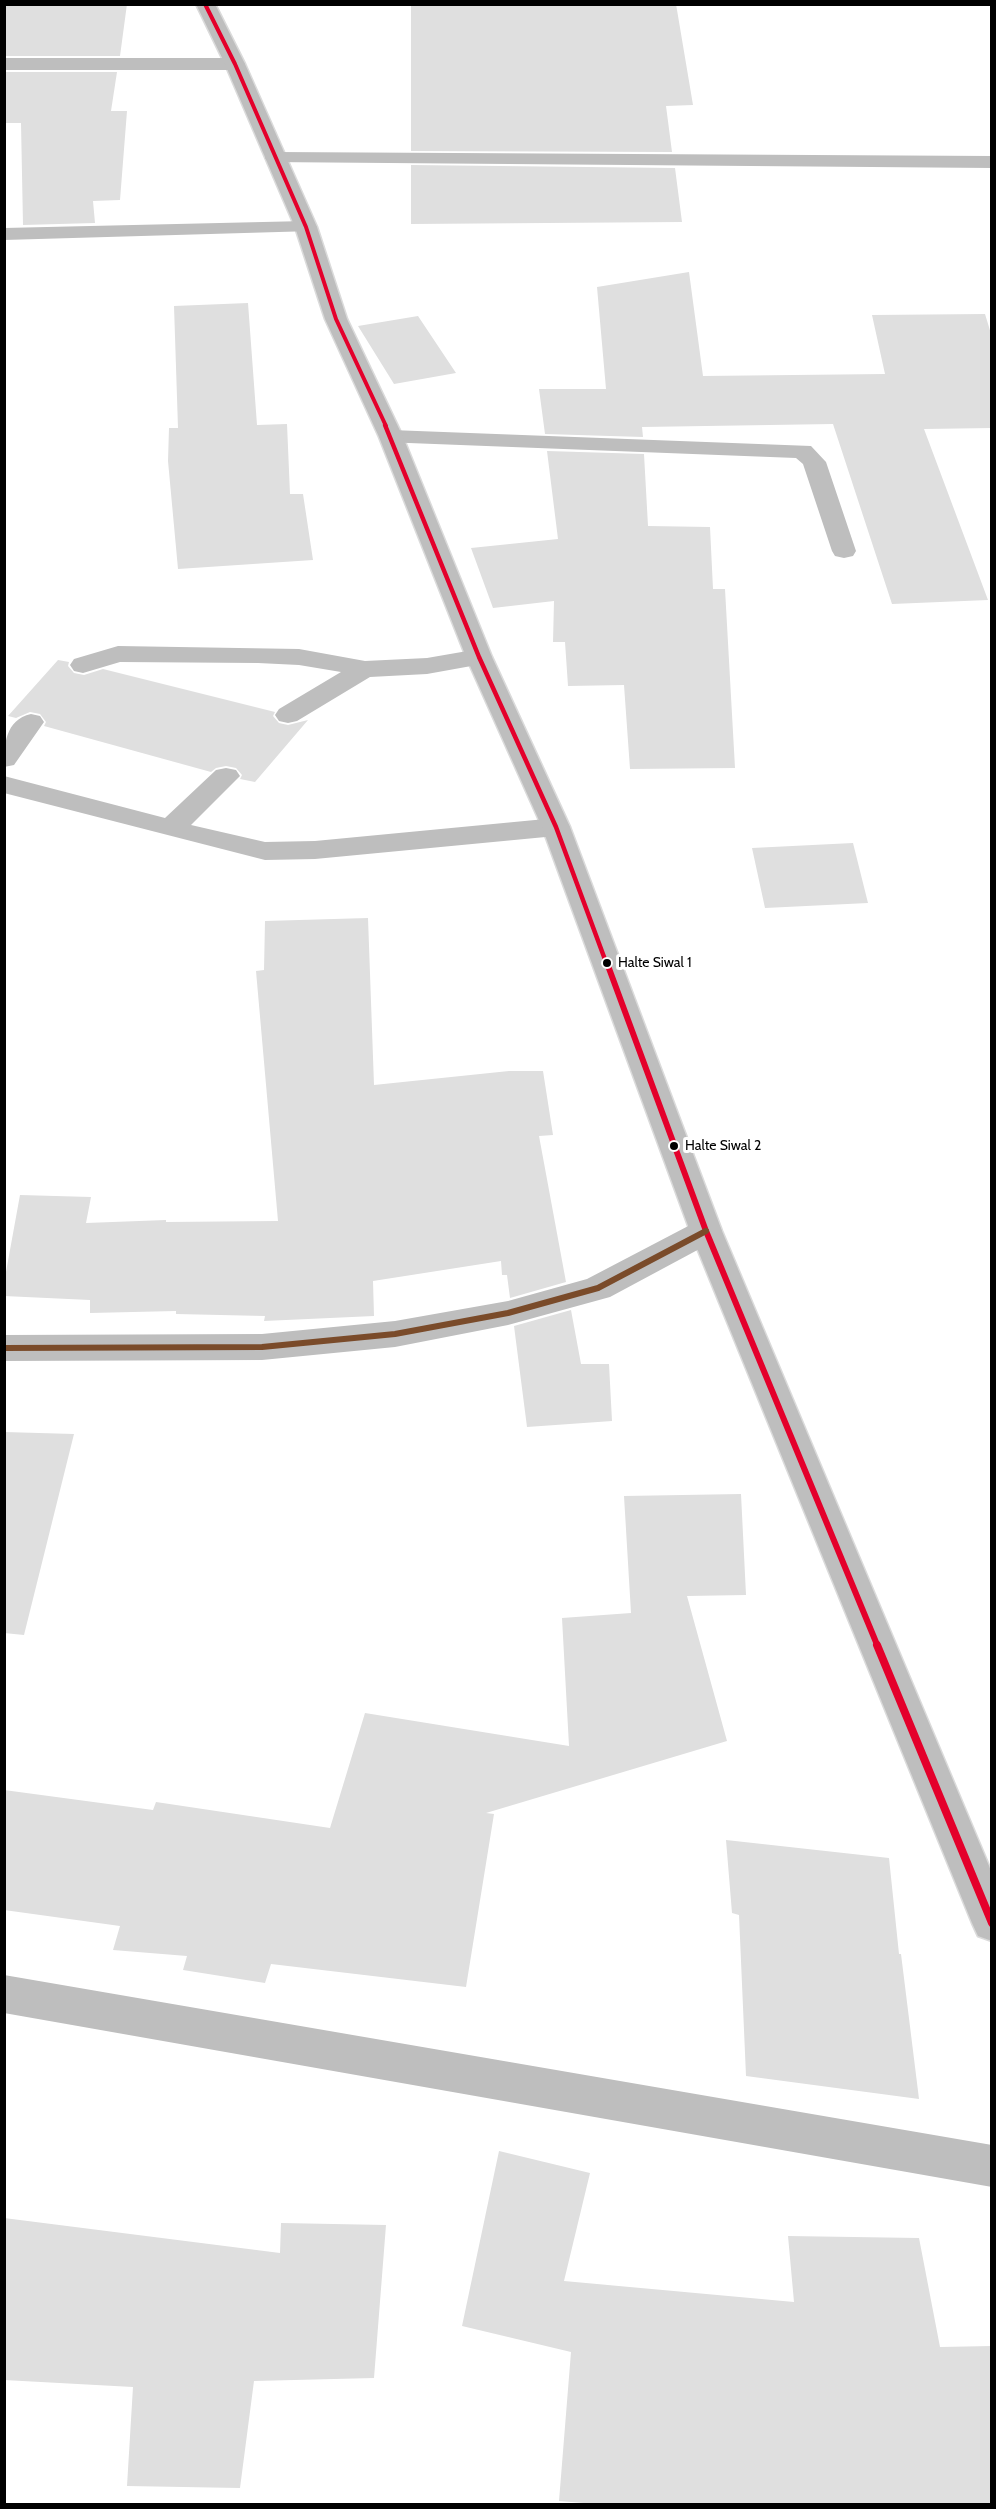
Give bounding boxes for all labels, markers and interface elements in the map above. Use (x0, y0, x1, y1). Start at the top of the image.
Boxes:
place label: Halte Siwal 1 (618, 955, 692, 971)
marker: Halte Siwal 1 (601, 957, 613, 969)
place label: Halte Siwal 2 (685, 1138, 761, 1154)
marker: Halte Siwal 2 (668, 1140, 680, 1152)

